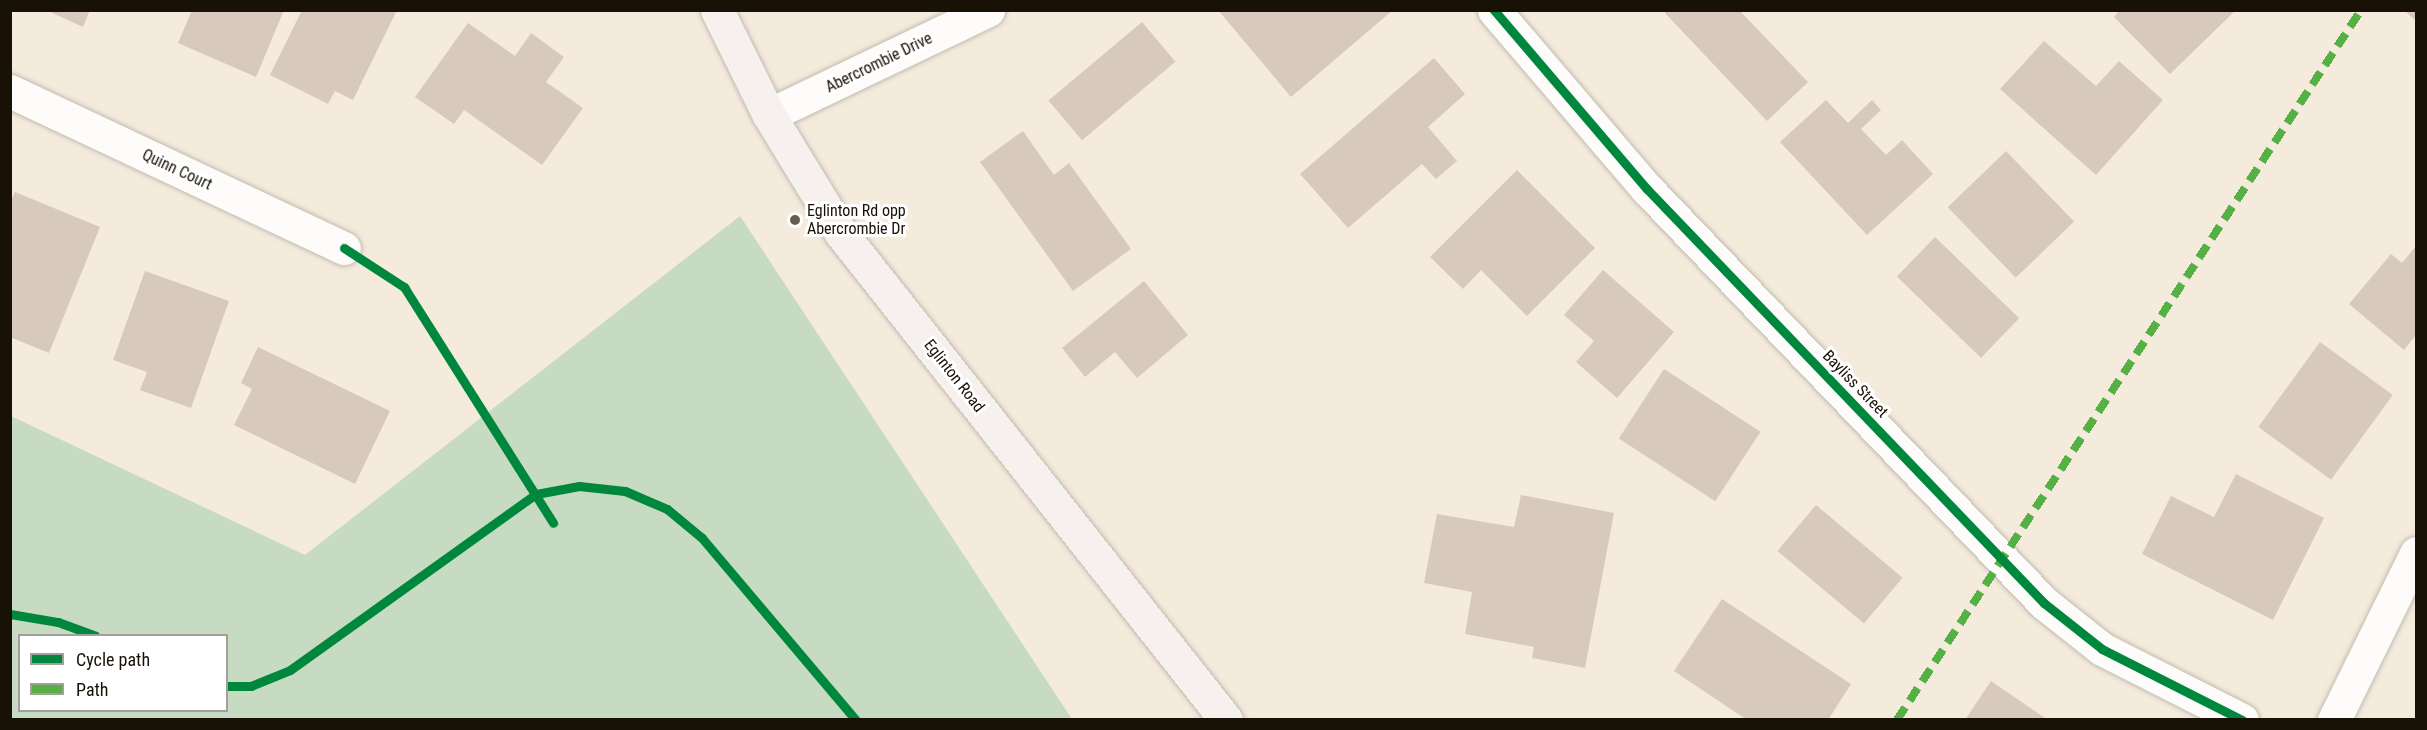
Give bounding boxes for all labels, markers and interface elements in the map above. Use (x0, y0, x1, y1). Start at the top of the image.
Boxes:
street label: Abercrombie Drive (823, 29, 935, 97)
street label: Quinn Court (139, 145, 215, 195)
place label: Eglinton Rd opp Abercrombie Dr (807, 201, 906, 239)
marker: Eglinton Rd opp Abercrombie Dr (788, 213, 802, 227)
street label: Eglinton Road (920, 336, 988, 416)
street label: Bayliss Street (1818, 346, 1892, 422)
legend (18, 634, 228, 712)
text: Cycle path (76, 649, 150, 670)
text: Path (76, 679, 109, 700)

